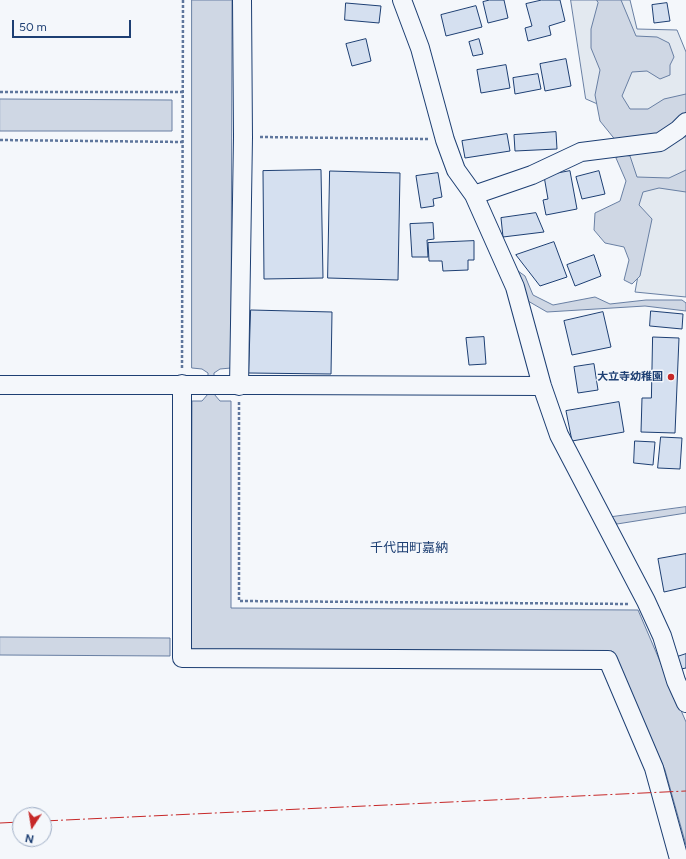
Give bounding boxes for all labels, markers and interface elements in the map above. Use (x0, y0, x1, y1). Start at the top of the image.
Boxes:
scale bar (14, 12, 133, 38)
text: 50 m (19, 20, 47, 34)
place label: 大立寺幼稚園 (597, 370, 663, 384)
marker: 大立寺幼稚園 (666, 372, 676, 382)
district label: 千代田町嘉納 (370, 540, 448, 556)
north arrow (12, 807, 52, 847)
text: N (24, 831, 35, 845)

